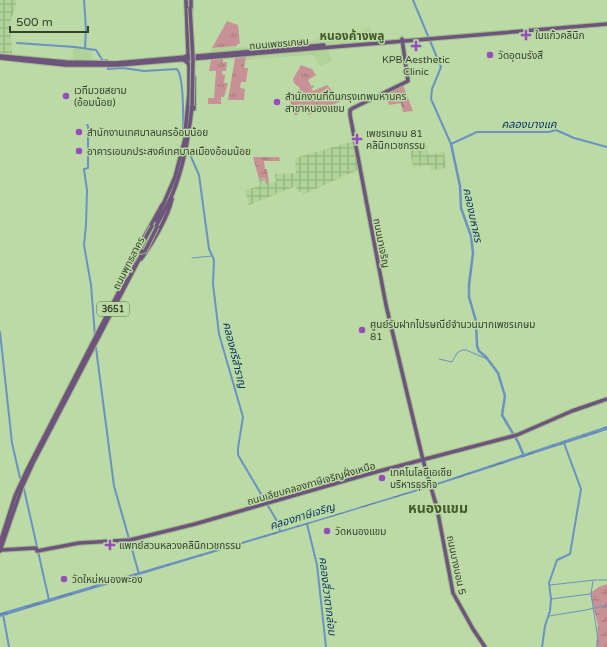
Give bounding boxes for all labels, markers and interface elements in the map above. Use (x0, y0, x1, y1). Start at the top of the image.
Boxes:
scale bar (10, 8, 88, 34)
text: 500 m (16, 15, 53, 29)
district label: หนองค้างพลู (320, 29, 385, 44)
marker: ใบแก้วคลินิก (520, 29, 532, 41)
place label: ใบแก้วคลินิก (535, 30, 584, 42)
street label: ถนนเพชรเกษม (249, 35, 309, 53)
marker: KPB Aesthetic Clinic (410, 40, 422, 52)
marker: วัดอุดมรังสี (485, 50, 495, 60)
place label: วัดอุดมรังสี (498, 50, 543, 62)
place label: KPB Aesthetic Clinic (382, 54, 450, 78)
place label: เวทีมวยสยาม (อ้อมน้อย) (74, 85, 127, 109)
place label: สำนักงานที่ดินกรุงเทพมหานคร สาขาหนองแขม (285, 89, 406, 115)
marker: เวทีมวยสยาม (อ้อมน้อย) (61, 91, 71, 101)
marker: สำนักงานที่ดินกรุงเทพมหานคร สาขาหนองแขม (272, 97, 282, 107)
water label: คลองบางแค (501, 118, 558, 131)
marker: สำนักงานเทศบาลนครอ้อมน้อย (74, 127, 84, 137)
place label: สำนักงานเทศบาลนครอ้อมน้อย (87, 127, 208, 139)
place label: เพชรเกษม 81 คลินิกเวชกรรม (366, 128, 425, 152)
marker: เพชรเกษม 81 คลินิกเวชกรรม (351, 133, 363, 145)
marker: อาคารเอนกประสงค์เทศบาลเมืองอ้อมน้อย (74, 146, 84, 156)
place label: อาคารเอนกประสงค์เทศบาลเมืองอ้อมน้อย (87, 146, 251, 158)
water label: คลองมหาศร (460, 187, 485, 245)
street label: ถนนมาเจริญ (370, 217, 392, 269)
street label: ถนนพุทธสาคร (110, 235, 147, 292)
road number: 3651 (97, 302, 129, 316)
place label: ศูนย์รับฝากไปรษณีย์จำนวนมากเพชรเกษม 81 (370, 319, 535, 343)
water label: คลองศรีสำราญ (220, 320, 249, 391)
marker: ศูนย์รับฝากไปรษณีย์จำนวนมากเพชรเกษม 81 (357, 325, 367, 335)
street label: ถนนเลียบคลองภาษีเจริญฝั่งเหนือ (245, 458, 377, 508)
place label: เทคโนโลยีเอเชีย บริหารธุรกิจ (390, 467, 452, 491)
marker: เทคโนโลยีเอเชีย บริหารธุรกิจ (377, 473, 387, 483)
water label: คลองภาษีเจริญ (268, 500, 337, 533)
district label: หนองแขม (408, 500, 468, 517)
marker: วัดหนองแขม (322, 526, 332, 536)
place label: วัดหนองแขม (335, 526, 386, 538)
street label: ถนนบางบอน 5 (444, 534, 468, 596)
marker: แพทย์สวนหลวงคลินิกเวชกรรม (104, 539, 116, 551)
place label: แพทย์สวนหลวงคลินิกเวชกรรม (119, 540, 241, 552)
water label: คลองสี่วาตากล่อม (316, 556, 341, 637)
place label: วัดใหม่หนองพะอง (72, 573, 143, 586)
marker: วัดใหม่หนองพะอง (59, 574, 69, 584)

